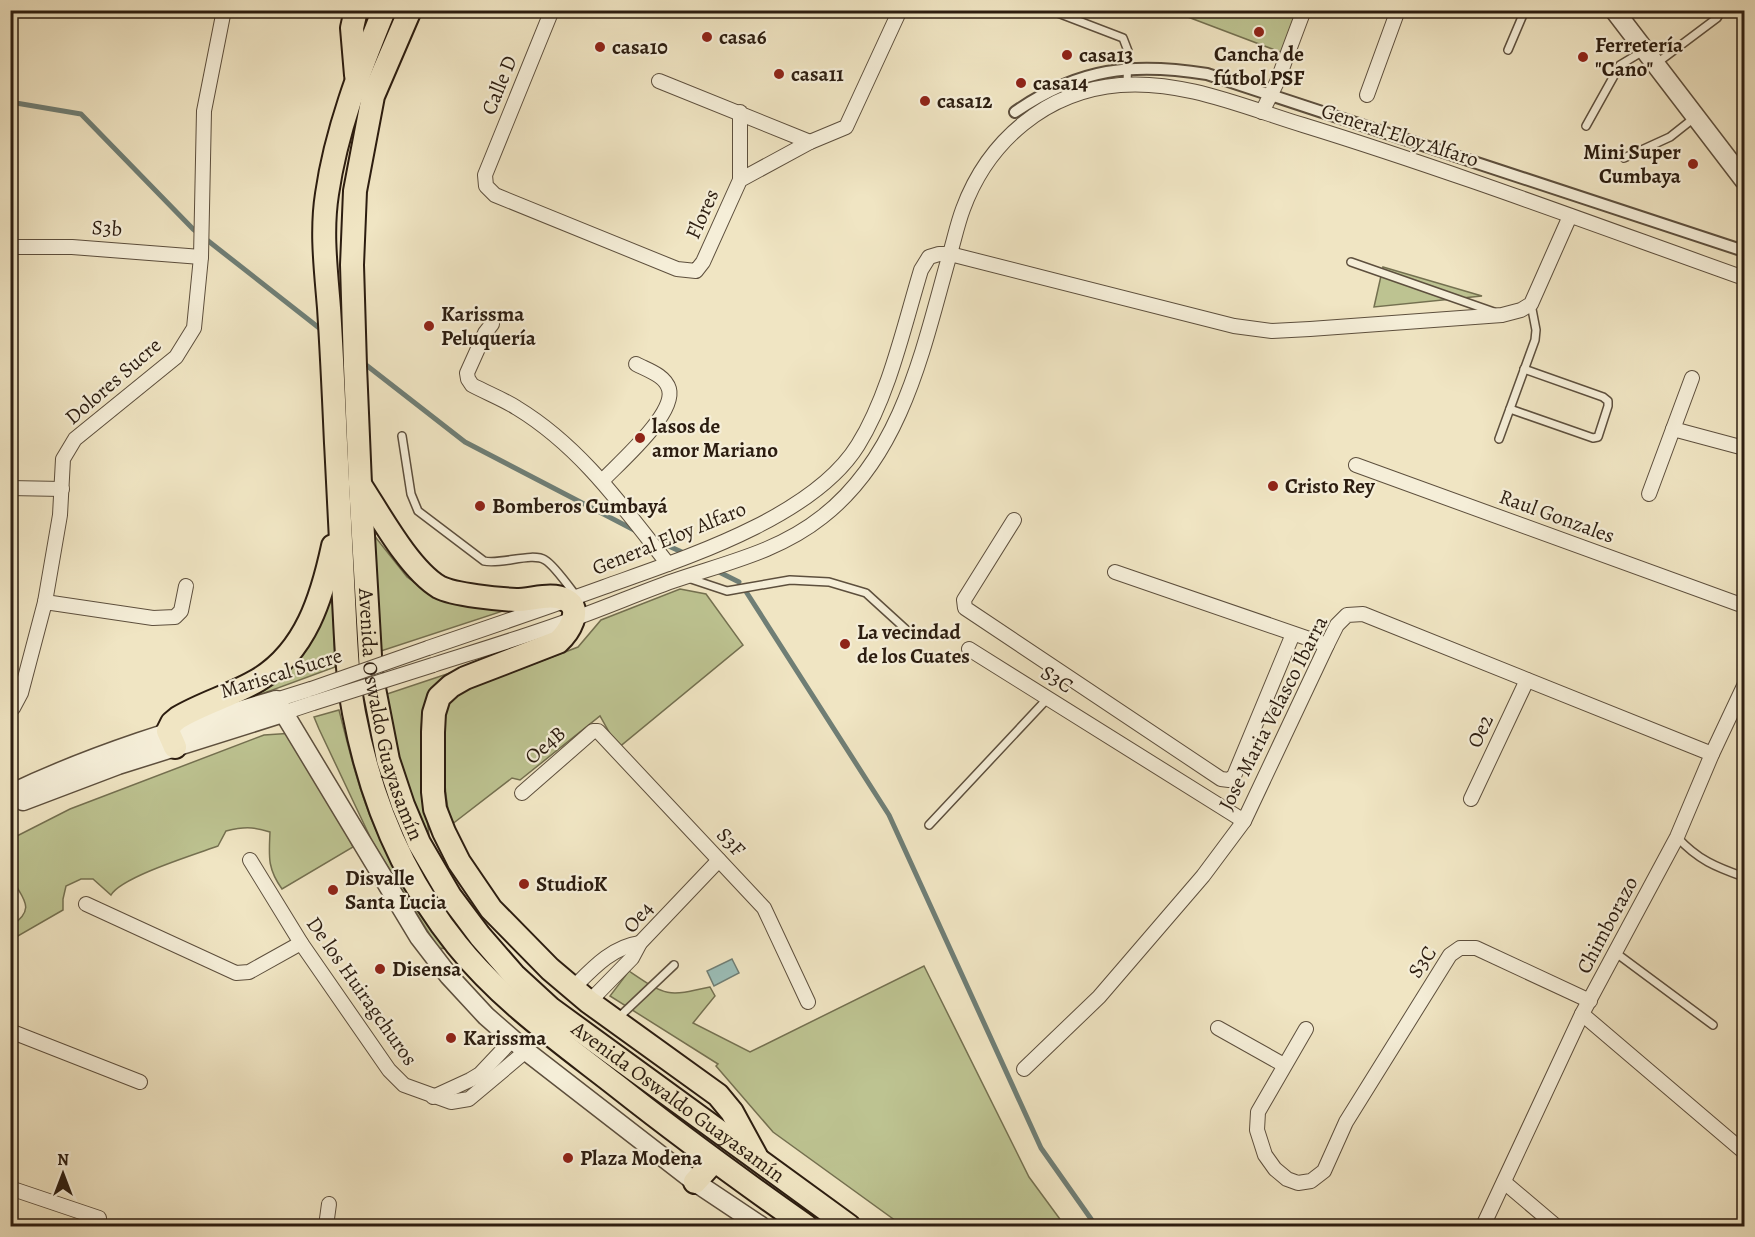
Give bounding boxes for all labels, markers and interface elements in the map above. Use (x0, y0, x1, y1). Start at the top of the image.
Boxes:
place label: casa6 (719, 23, 767, 51)
marker: Cancha de fútbol PSF (1252, 25, 1266, 39)
marker: casa6 (700, 30, 714, 44)
place label: Ferretería "Cano" (1595, 31, 1684, 83)
place label: casa10 (612, 33, 668, 61)
marker: casa10 (593, 40, 607, 54)
place label: Cancha de fútbol PSF (1214, 40, 1305, 92)
place label: casa13 (1079, 41, 1133, 69)
marker: casa13 (1060, 48, 1074, 62)
marker: Ferretería "Cano" (1576, 50, 1590, 64)
street label: Calle D (474, 51, 524, 119)
place label: casa11 (791, 60, 844, 88)
marker: casa11 (772, 67, 786, 81)
place label: casa14 (1033, 69, 1088, 97)
marker: casa14 (1014, 76, 1028, 90)
place label: casa12 (937, 87, 992, 115)
marker: casa12 (918, 94, 932, 108)
street label: General Eloy Alfaro (1318, 96, 1482, 174)
place label: Mini Super Cumbaya (1583, 138, 1682, 190)
marker: Mini Super Cumbaya (1686, 157, 1700, 171)
street label: Flores (679, 185, 725, 243)
street label: S3b (91, 213, 123, 243)
place label: Karissma Peluquería (441, 300, 537, 352)
marker: Karissma Peluquería (422, 319, 436, 333)
street label: Dolores Sucre (59, 331, 167, 431)
place label: lasos de amor Mariano (652, 412, 778, 464)
marker: lasos de amor Mariano (633, 431, 647, 445)
place label: Cristo Rey (1285, 472, 1376, 500)
marker: Cristo Rey (1266, 479, 1280, 493)
street label: Raul Gonzales (1495, 482, 1619, 550)
place label: Bomberos Cumbayá (492, 492, 668, 520)
street label: General Eloy Alfaro (588, 494, 750, 582)
marker: Bomberos Cumbayá (473, 499, 487, 513)
street label: Avenida Oswaldo Guayasamín (352, 587, 430, 844)
street label: Jose Maria Velasco Ibarra (1212, 611, 1334, 815)
place label: La vecindad de los Cuates (857, 618, 970, 670)
marker: La vecindad de los Cuates (838, 637, 852, 651)
street label: Mariscal Sucre (217, 641, 345, 705)
street label: S3C (1036, 658, 1078, 700)
street label: Oe2 (1460, 710, 1500, 752)
street label: Oe4B (518, 719, 572, 771)
street label: S3F (710, 821, 752, 863)
place label: Disvalle Santa Lucia (345, 864, 447, 916)
place label: StudioK (536, 870, 608, 898)
street label: Chimborazo (1570, 871, 1644, 979)
marker: StudioK (517, 877, 531, 891)
marker: Disvalle Santa Lucia (326, 883, 340, 897)
street label: Oe4 (616, 895, 660, 939)
street label: De los Huiragchuros (300, 911, 424, 1071)
street label: S3C (1401, 940, 1443, 984)
place label: Disensa (392, 955, 462, 983)
marker: Disensa (373, 962, 387, 976)
street label: Avenida Oswaldo Guayasamín (565, 1014, 791, 1189)
place label: Karissma (463, 1024, 547, 1052)
marker: Karissma (444, 1031, 458, 1045)
north arrow (33, 1144, 93, 1204)
place label: Plaza Modena (580, 1144, 703, 1172)
text: N (57, 1149, 69, 1171)
marker: Plaza Modena (561, 1151, 575, 1165)

